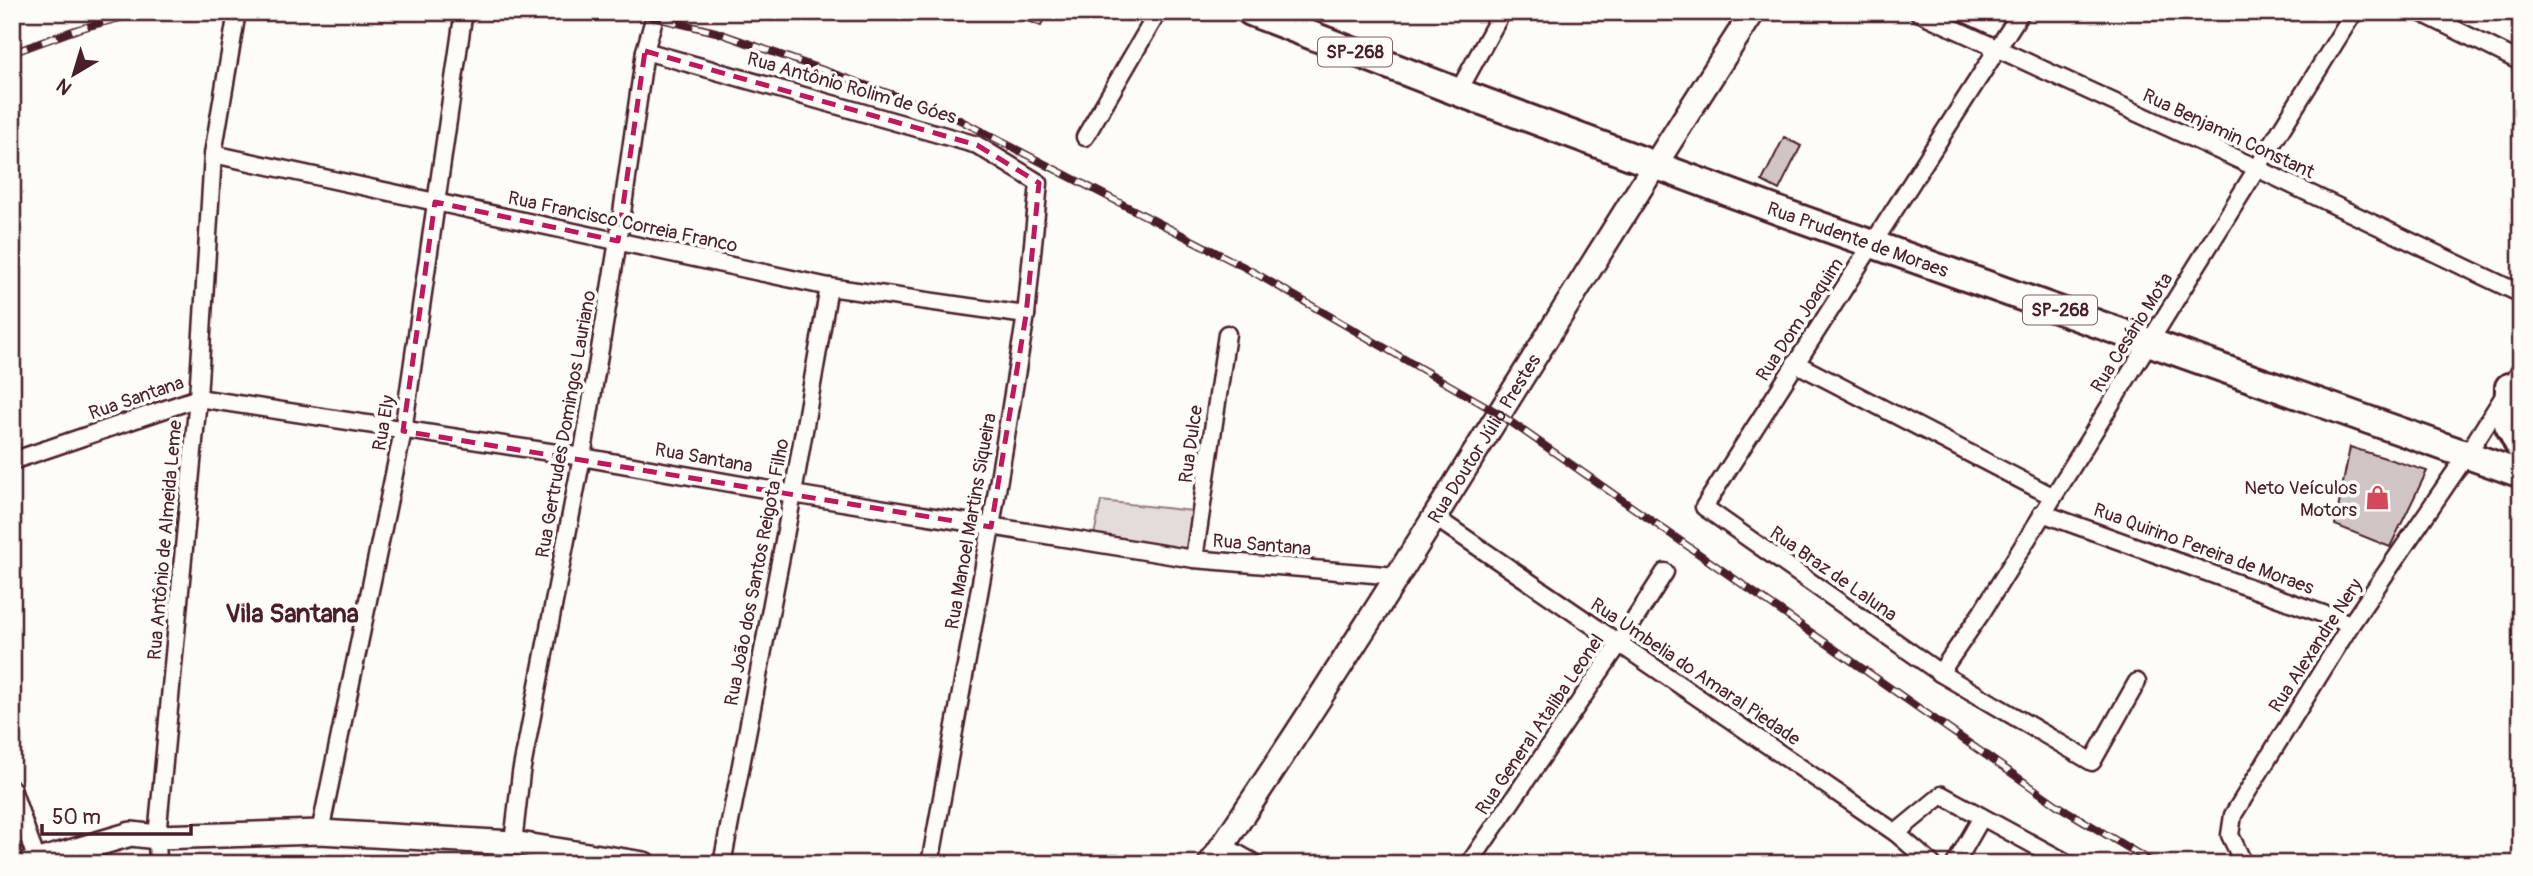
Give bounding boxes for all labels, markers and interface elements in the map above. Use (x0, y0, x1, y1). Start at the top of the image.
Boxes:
north arrow (38, 38, 108, 108)
road number: SP-268 (1318, 38, 1392, 66)
street label: Rua Antônio Rolim de Góes (744, 47, 960, 129)
text: N (52, 73, 77, 100)
street label: Rua Benjamin Constant (2139, 84, 2319, 184)
street label: Rua Francisco Correia Franco (506, 186, 740, 258)
street label: Rua Prudente de Moraes (1764, 197, 1952, 283)
street label: Rua Dom Joaquim (1751, 253, 1849, 386)
street label: Rua Cesário Mota (2085, 268, 2178, 397)
street label: Rua Gertrudes Domingos Lauriano (531, 289, 601, 560)
road number: SP-268 (2023, 296, 2097, 324)
street label: Rua Doutor Júlio Prestes (1423, 349, 1547, 528)
street label: Rua Santana (86, 370, 187, 425)
street label: Rua Ely (367, 393, 401, 453)
street label: Rua Dulce (1174, 403, 1208, 485)
street label: Rua Manoel Martins Siqueira (940, 411, 1002, 631)
street label: Rua Antônio de Almeida Leme (143, 418, 187, 661)
street label: Rua João dos Santos Reigota Filho (719, 437, 795, 708)
street label: Rua Santana (653, 438, 755, 478)
place label: Neto Veículos Motors (2244, 476, 2357, 522)
shop icon: Neto Veículos Motors (2363, 484, 2391, 512)
street label: Rua Quirino Pereira de Moraes (2090, 498, 2318, 600)
street label: Rua Braz de Laluna (1765, 521, 1902, 627)
street label: Rua Santana (1212, 529, 1312, 561)
street label: Rua Alexandre Nery (2264, 574, 2368, 717)
street label: Rua Umbelia do Amaral Piedade (1586, 593, 1805, 751)
district label: Vila Santana (225, 598, 359, 630)
street label: Rua General Ataliba Leonel (1470, 629, 1609, 820)
scale bar (42, 792, 191, 836)
text: 50 m (52, 804, 101, 831)

